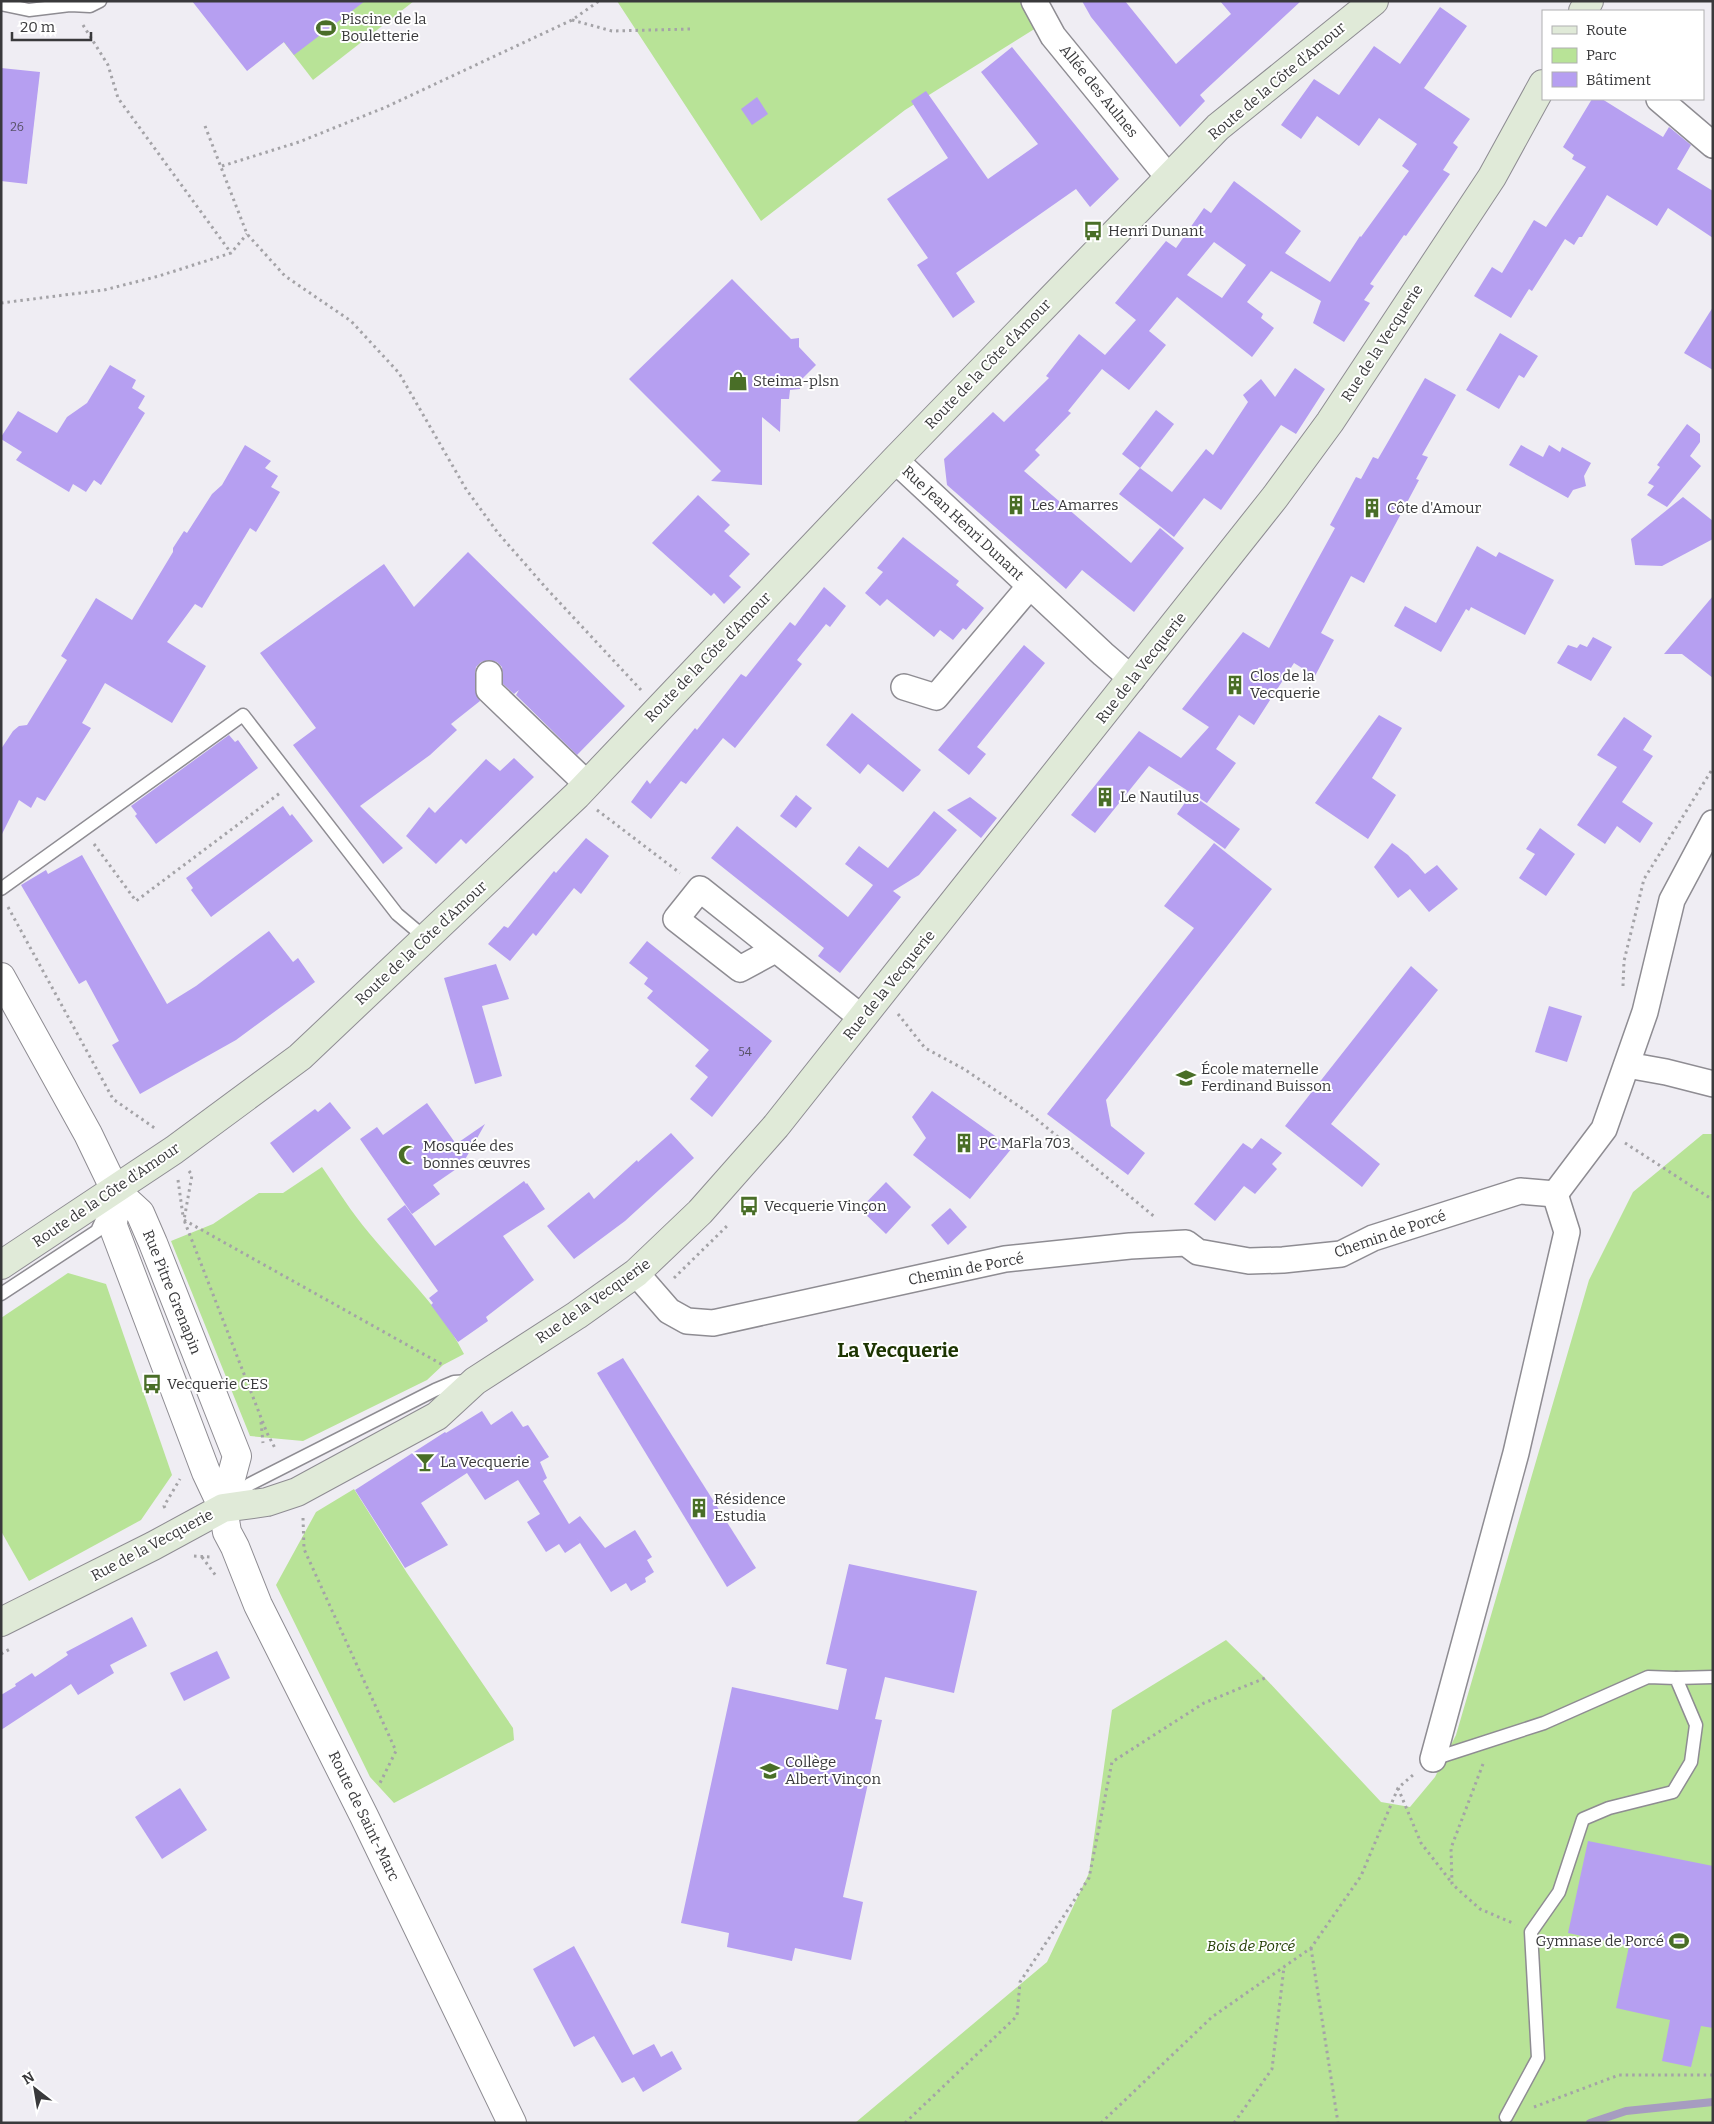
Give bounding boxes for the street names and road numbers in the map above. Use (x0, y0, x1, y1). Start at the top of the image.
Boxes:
street label: Route de la Côte d'Amour (1205, 18, 1350, 144)
street label: Allée des Aulnes (1056, 41, 1142, 141)
street label: Rue de la Vecquerie (1337, 281, 1427, 405)
street label: Route de la Côte d'Amour (921, 295, 1055, 433)
street label: Rue Jean Henri Dunant (898, 462, 1028, 584)
street label: Route de la Côte d'Amour (641, 588, 775, 726)
street label: Rue de la Vecquerie (1092, 609, 1190, 727)
street label: Route de la Côte d'Amour (351, 877, 491, 1009)
street label: Rue de la Vecquerie (839, 927, 939, 1043)
street label: Route de la Côte d'Amour (29, 1139, 183, 1251)
street label: Chemin de Porcé (1332, 1206, 1448, 1262)
street label: Rue Pitre Grenapin (139, 1227, 205, 1357)
street label: Chemin de Porcé (907, 1249, 1025, 1289)
street label: Rue de la Vecquerie (532, 1255, 654, 1347)
street label: Rue de la Vecquerie (88, 1505, 216, 1585)
street label: Route de Saint-Marc (325, 1748, 403, 1884)

